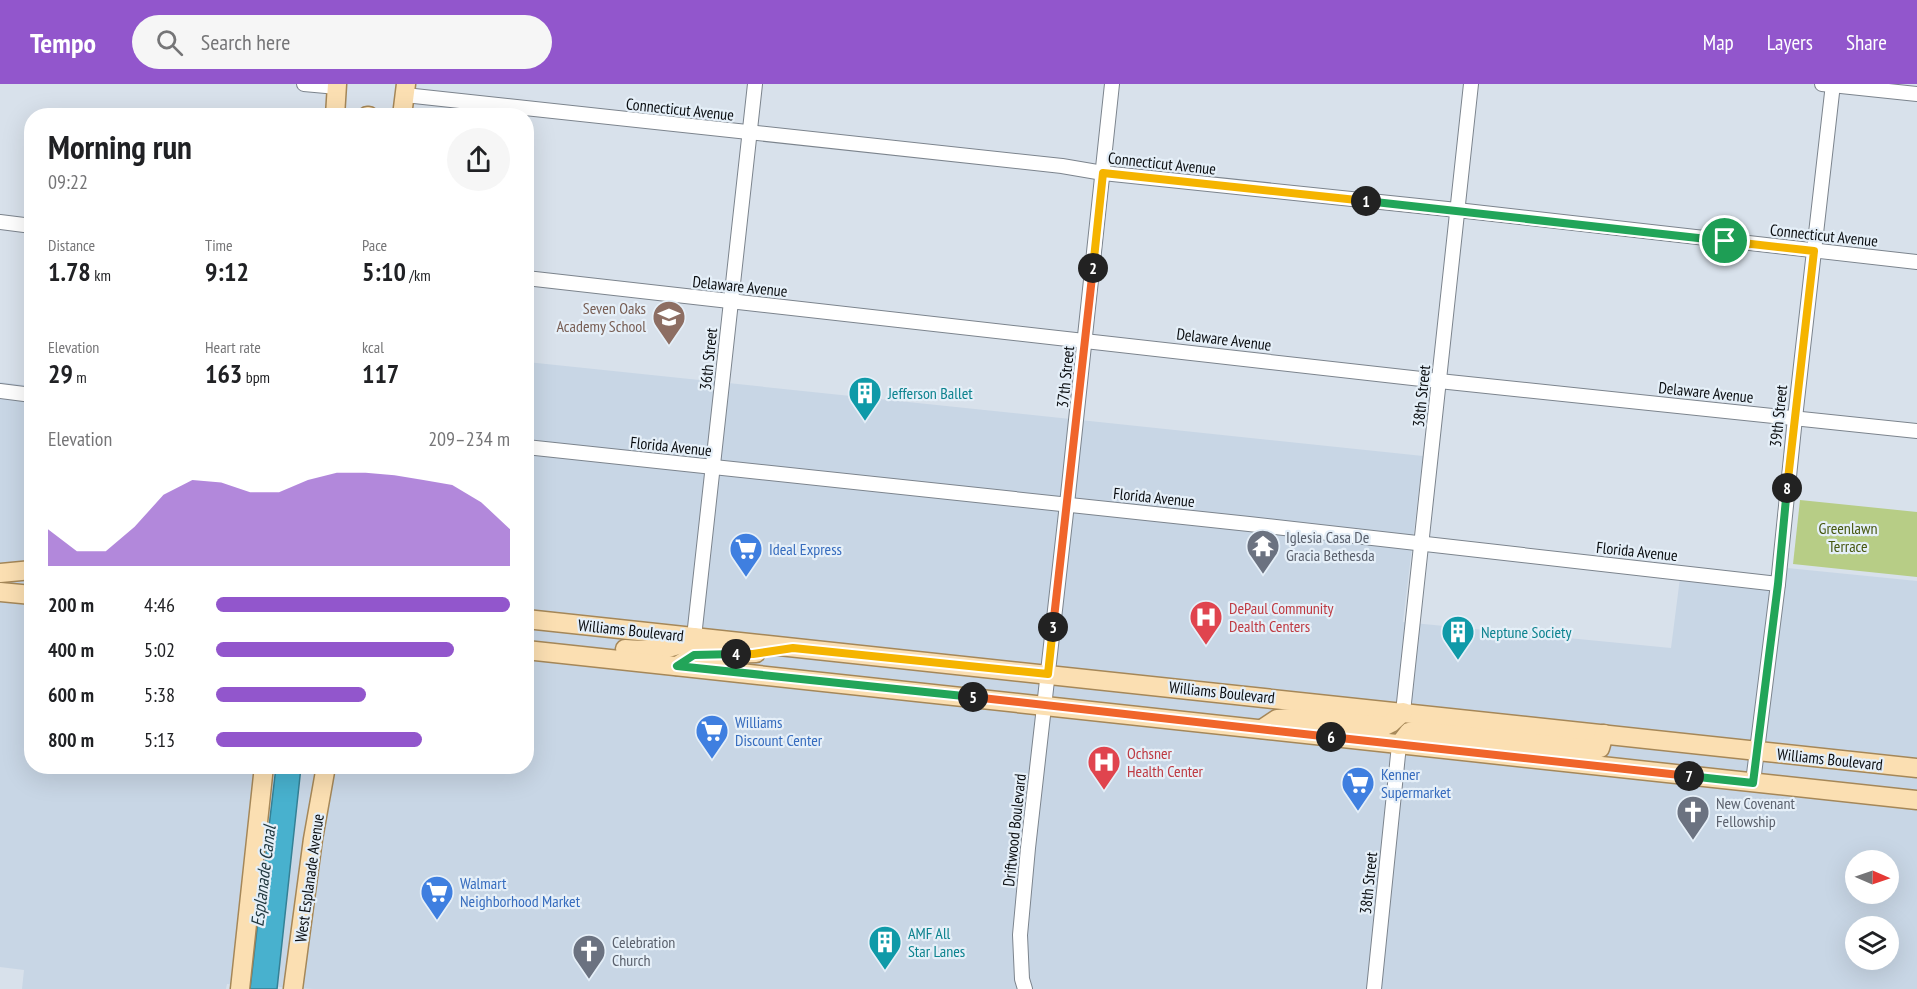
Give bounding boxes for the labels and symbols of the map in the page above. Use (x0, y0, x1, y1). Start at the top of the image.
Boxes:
street label: Connecticut Avenue (625, 93, 735, 125)
street label: Connecticut Avenue (1107, 147, 1217, 179)
pin: 1 (1351, 186, 1381, 216)
pin (1699, 215, 1750, 266)
street label: Connecticut Avenue (1769, 219, 1879, 251)
pin: 2 (1078, 253, 1108, 283)
street label: Delaware Avenue (692, 271, 788, 301)
place label: Seven Oaks Academy School (556, 298, 646, 336)
school or university icon: Seven Oaks Academy School (651, 299, 687, 346)
street label: Delaware Avenue (1175, 323, 1273, 355)
street label: 36th Street (695, 326, 721, 391)
street label: 37th Street (1052, 344, 1078, 409)
street label: 38th Street (1408, 363, 1434, 428)
building icon: Jefferson Ballet (847, 375, 883, 422)
street label: Delaware Avenue (1658, 377, 1754, 407)
place label: Jefferson Ballet (887, 383, 973, 403)
street label: 39th Street (1765, 383, 1791, 448)
street label: Florida Avenue (629, 432, 713, 460)
pin: 8 (1772, 473, 1802, 503)
street label: Florida Avenue (1112, 483, 1196, 511)
park label: Greenlawn Terrace (1819, 518, 1877, 556)
place label: Iglesia Casa De Gracia Bethesda (1286, 527, 1375, 565)
temple icon: Iglesia Casa De Gracia Bethesda (1245, 528, 1281, 575)
supermarket icon: Ideal Express (728, 531, 764, 578)
street label: Florida Avenue (1595, 537, 1679, 565)
place label: Ideal Express (769, 539, 842, 559)
place label: DePaul Community Dealth Centers (1229, 598, 1334, 636)
hospital icon: DePaul Community Dealth Centers (1188, 599, 1224, 646)
pin: 3 (1038, 612, 1068, 642)
building icon: Neptune Society (1440, 614, 1476, 661)
street label: Williams Boulevard (577, 615, 685, 645)
place label: Neptune Society (1481, 622, 1571, 642)
pin: 4 (721, 639, 751, 669)
street label: Williams Boulevard (1168, 677, 1276, 707)
pin: 5 (958, 682, 988, 712)
place label: Williams Discount Center (735, 712, 823, 750)
supermarket icon: Williams Discount Center (694, 713, 730, 760)
pin: 6 (1316, 722, 1346, 752)
place label: Ochsner Health Center (1127, 743, 1204, 781)
hospital icon: Ochsner Health Center (1086, 744, 1122, 791)
street label: Williams Boulevard (1776, 744, 1884, 774)
pin: 7 (1674, 761, 1704, 791)
place label: Kenner Supermarket (1381, 764, 1452, 802)
supermarket icon: Kenner Supermarket (1340, 765, 1376, 812)
street label: Driftwood Boulevard (998, 773, 1030, 887)
place label: New Covenant Fellowship (1716, 793, 1796, 831)
church icon: New Covenant Fellowship (1675, 794, 1711, 841)
street label: West Esplanade Avenue (290, 812, 328, 944)
water label: Esplanade Canal (245, 822, 281, 928)
street label: 38th Street (1355, 850, 1381, 915)
north arrow (1845, 850, 1899, 904)
place label: Walmart Neighborhood Market (460, 873, 581, 911)
supermarket icon: Walmart Neighborhood Market (419, 874, 455, 921)
place label: AMF All Star Lanes (908, 923, 965, 961)
building icon: AMF All Star Lanes (867, 924, 903, 971)
place label: Celebration Church (612, 932, 675, 970)
church icon: Celebration Church (571, 933, 607, 980)

